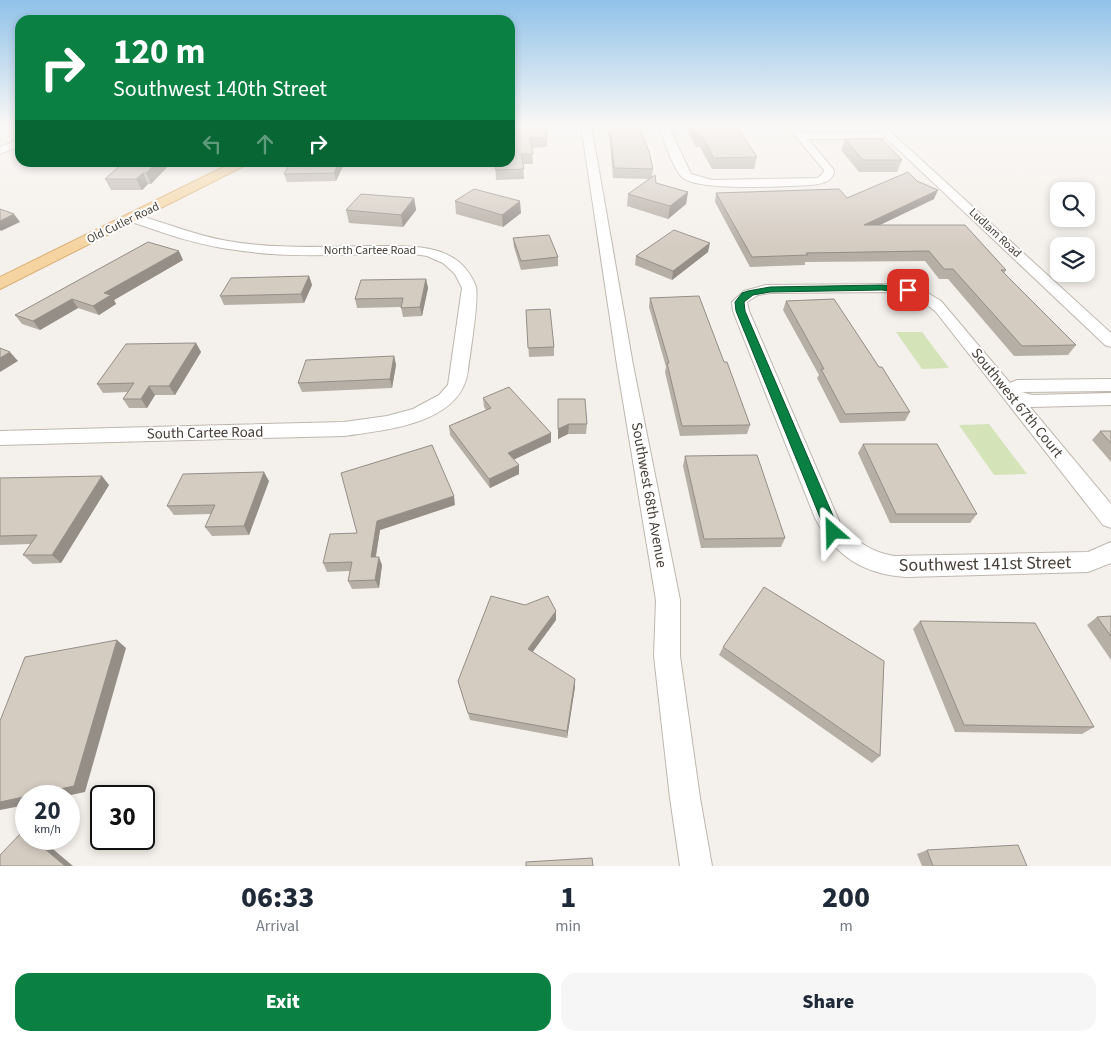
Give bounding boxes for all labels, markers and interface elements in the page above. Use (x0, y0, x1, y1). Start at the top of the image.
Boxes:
text: 120 m (113, 27, 205, 77)
icon: right (30, 35, 95, 100)
text: Southwest 140th Street (113, 73, 327, 105)
icon: left (198, 130, 226, 158)
icon: ahead (251, 130, 279, 158)
icon: right (304, 130, 332, 158)
map controls (1050, 182, 1095, 282)
button: search (1050, 182, 1095, 227)
street label: Old Cutler Road (84, 198, 162, 248)
street label: Ludlam Road (965, 204, 1025, 262)
button: layers (1050, 237, 1095, 282)
street label: North Cartee Road (324, 242, 416, 259)
pin (887, 269, 929, 311)
icon: arrive (894, 276, 922, 304)
street label: Southwest 67th Court (966, 344, 1068, 462)
street label: South Cartee Road (146, 421, 264, 445)
street label: Southwest 68th Avenue (626, 421, 672, 569)
position arrow (806, 505, 858, 557)
street label: Southwest 141st Street (899, 550, 1071, 578)
speed limit sign: 30 (90, 785, 155, 850)
text: 20 (34, 793, 61, 829)
text: km/h (34, 821, 61, 838)
text: 06:33 (241, 876, 314, 919)
text: 1 (560, 876, 576, 919)
text: 200 (822, 876, 870, 919)
text: Arrival (256, 915, 299, 937)
text: min (555, 915, 581, 937)
text: m (839, 915, 853, 937)
button: Exit (15, 973, 551, 1031)
button: Share (561, 973, 1096, 1031)

